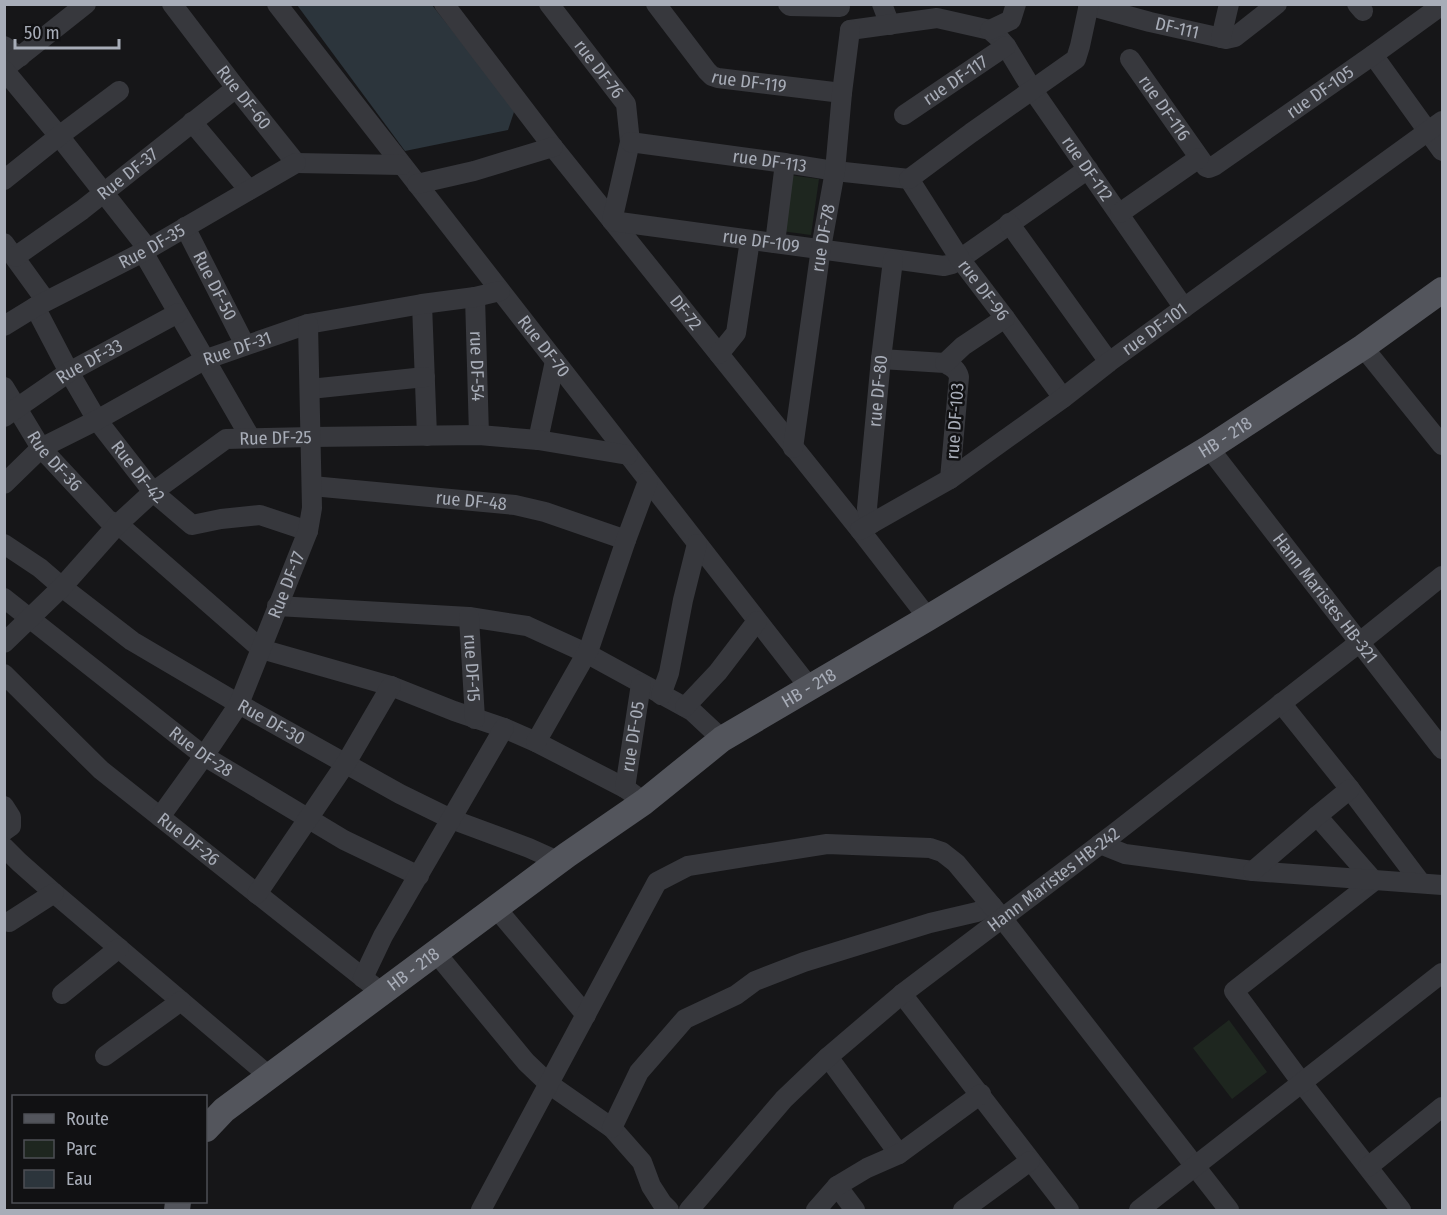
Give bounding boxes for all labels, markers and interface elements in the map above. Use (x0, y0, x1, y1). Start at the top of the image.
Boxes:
scale bar (15, 12, 118, 50)
street label: DF-111 (1153, 12, 1201, 44)
text: 50 m (24, 22, 60, 44)
street label: rue DF-76 (569, 35, 629, 103)
street label: rue DF-117 (919, 51, 992, 110)
street label: Rue DF-60 (212, 61, 276, 134)
street label: rue DF-105 (1282, 61, 1358, 123)
street label: rue DF-119 (709, 66, 788, 97)
street label: rue DF-116 (1134, 71, 1195, 145)
street label: rue DF-112 (1057, 132, 1117, 205)
street label: Rue DF-37 (93, 143, 162, 205)
street label: rue DF-113 (731, 145, 808, 177)
street label: rue DF-78 (807, 202, 840, 274)
street label: Rue DF-35 (115, 219, 189, 274)
street label: rue DF-109 (721, 225, 801, 257)
street label: Rue DF-50 (188, 248, 242, 324)
street label: rue DF-96 (953, 255, 1014, 325)
street label: DF-72 (665, 291, 706, 335)
street label: rue DF-101 (1117, 298, 1191, 360)
street label: Rue DF-70 (513, 311, 575, 382)
street label: Rue DF-31 (200, 327, 274, 371)
street label: rue DF-54 (465, 330, 489, 402)
street label: Rue DF-33 (52, 334, 126, 389)
street label: rue DF-80 (864, 354, 892, 428)
street label: rue DF-103 (941, 382, 969, 460)
street label: HB - 218 (1194, 412, 1256, 463)
street label: Rue DF-25 (239, 426, 312, 450)
street label: Rue DF-36 (22, 427, 87, 496)
street label: Rue DF-42 (106, 436, 169, 508)
street label: rue DF-48 (435, 487, 508, 515)
street label: Hann Maristes HB-321 (1268, 529, 1383, 668)
street label: Rue DF-17 (263, 548, 310, 622)
street label: rue DF-15 (459, 633, 485, 702)
street label: HB - 218 (778, 663, 840, 713)
street label: Rue DF-30 (234, 695, 309, 750)
street label: rue DF-05 (617, 700, 649, 774)
street label: Rue DF-28 (165, 722, 237, 782)
street label: Rue DF-26 (153, 808, 224, 871)
street label: Hann Maristes HB-242 (983, 822, 1124, 936)
street label: HB - 218 (383, 943, 444, 996)
legend (12, 1095, 207, 1203)
text: Route (66, 1108, 109, 1130)
text: Parc (66, 1138, 97, 1160)
text: Eau (66, 1168, 92, 1190)

